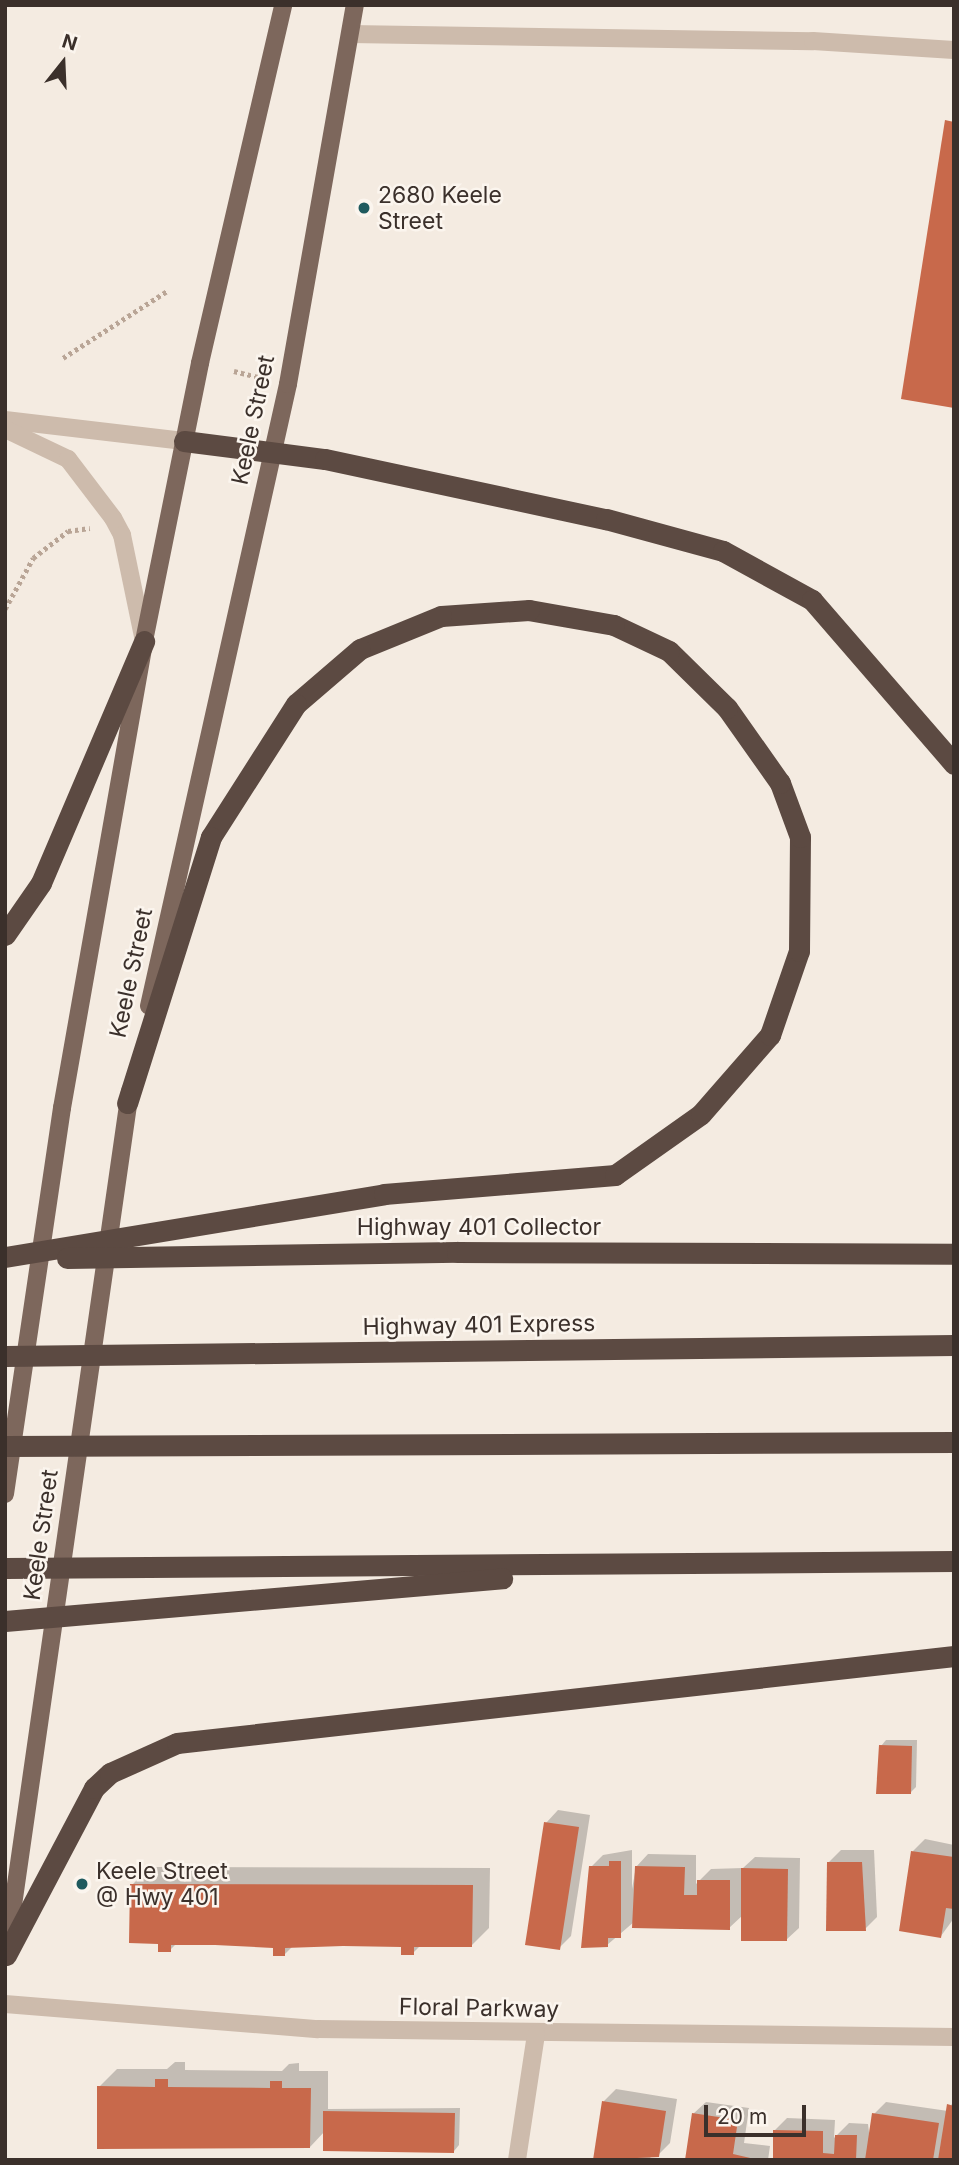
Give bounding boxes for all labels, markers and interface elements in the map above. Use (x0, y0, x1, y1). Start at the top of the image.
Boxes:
north arrow (28, 28, 98, 98)
text: N (59, 29, 80, 56)
place label: 2680 Keele Street (378, 181, 502, 235)
marker: 2680 Keele Street (356, 200, 372, 216)
street label: Keele Street (226, 353, 280, 487)
street label: Keele Street (104, 906, 158, 1040)
street label: Highway 401 Collector (357, 1213, 601, 1241)
street label: Highway 401 Express (362, 1309, 596, 1341)
street label: Keele Street (18, 1468, 64, 1602)
place label: Keele Street @ Hwy 401 (96, 1857, 228, 1911)
marker: Keele Street @ Hwy 401 (74, 1876, 90, 1892)
street label: Floral Parkway (399, 1993, 559, 2023)
scale bar (707, 2092, 808, 2136)
text: 20 m (717, 2104, 767, 2129)

